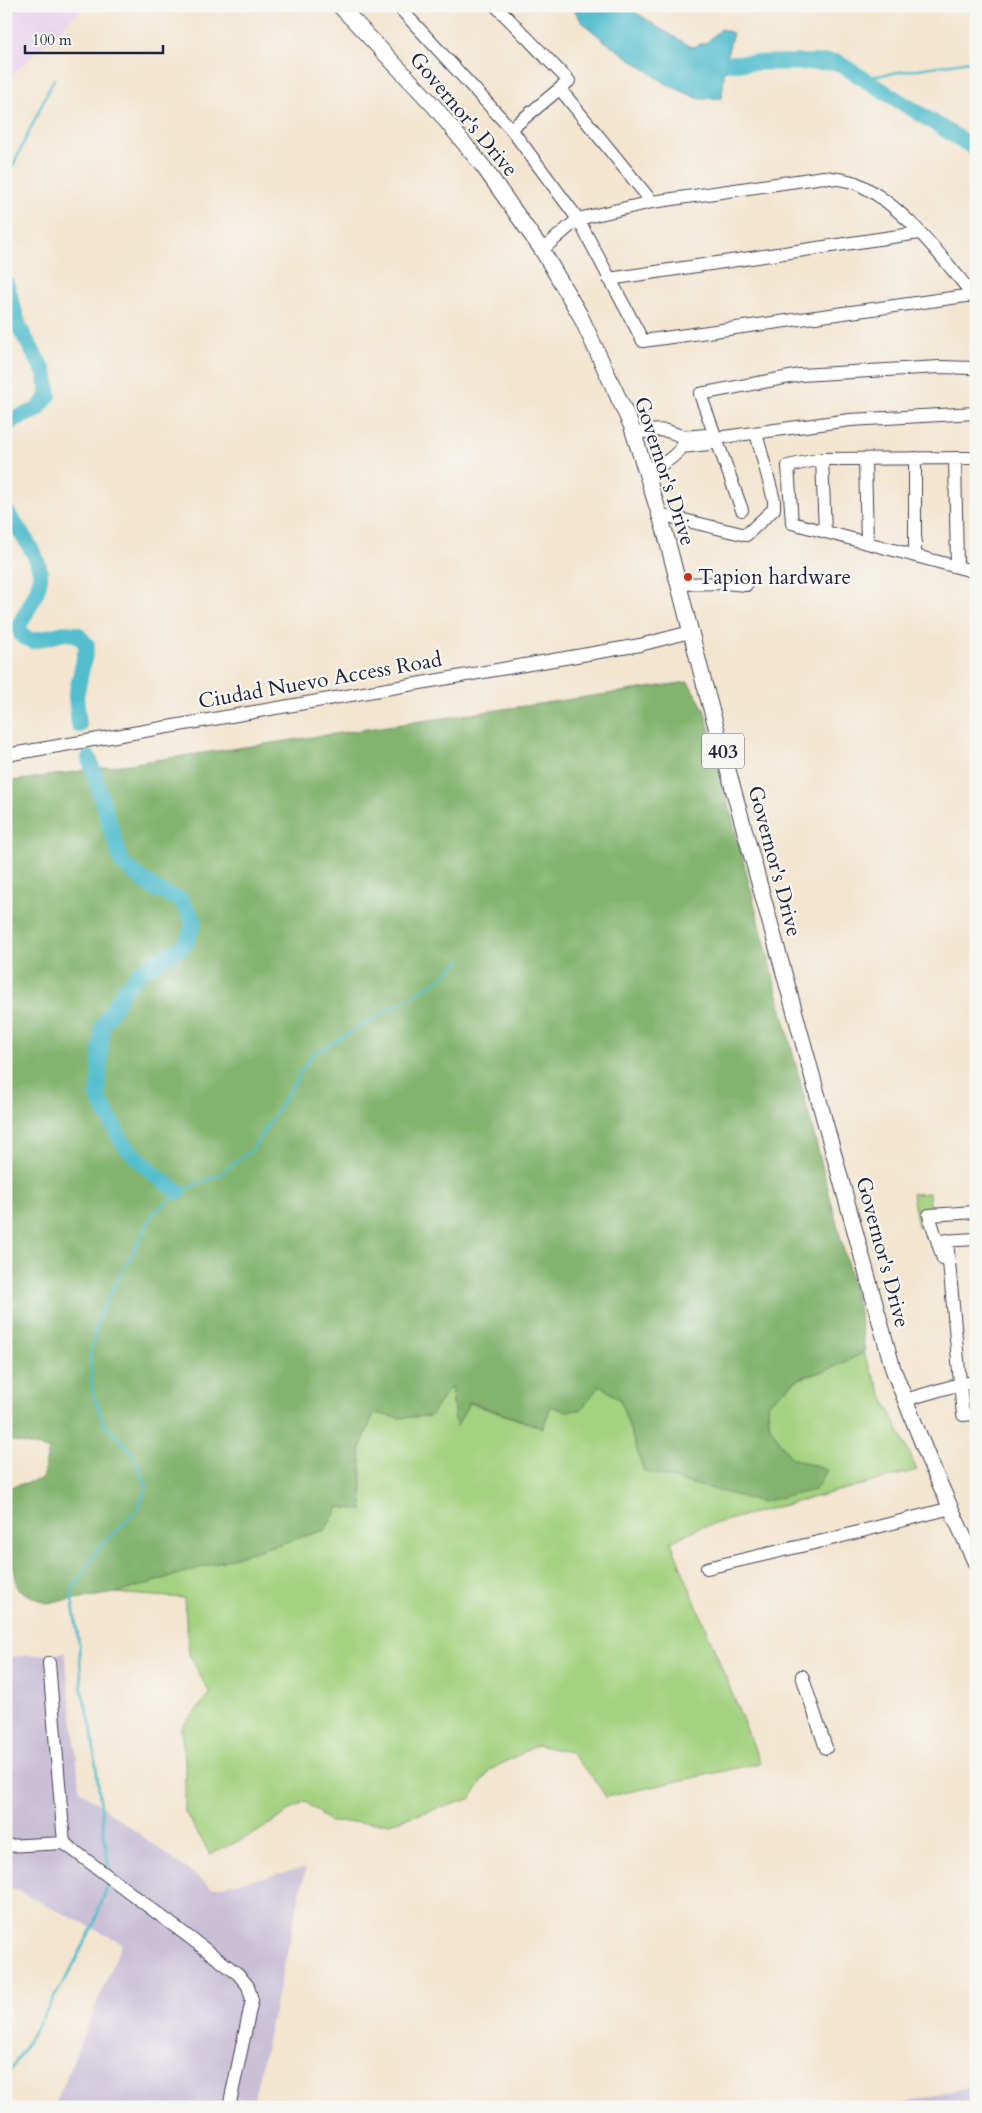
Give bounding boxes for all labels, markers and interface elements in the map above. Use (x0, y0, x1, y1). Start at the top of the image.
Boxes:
scale bar (25, 22, 162, 54)
text: 100 m (32, 30, 72, 50)
street label: Governor's Drive (403, 46, 525, 183)
street label: Governor's Drive (627, 393, 702, 549)
place label: Tapion hardware (698, 563, 851, 592)
marker: Tapion hardware (682, 571, 694, 583)
street label: Ciudad Nuevo Access Road (196, 645, 444, 716)
road number: 403 (702, 734, 744, 768)
street label: Governor's Drive (740, 783, 809, 940)
street label: Governor's Drive (848, 1174, 917, 1331)

